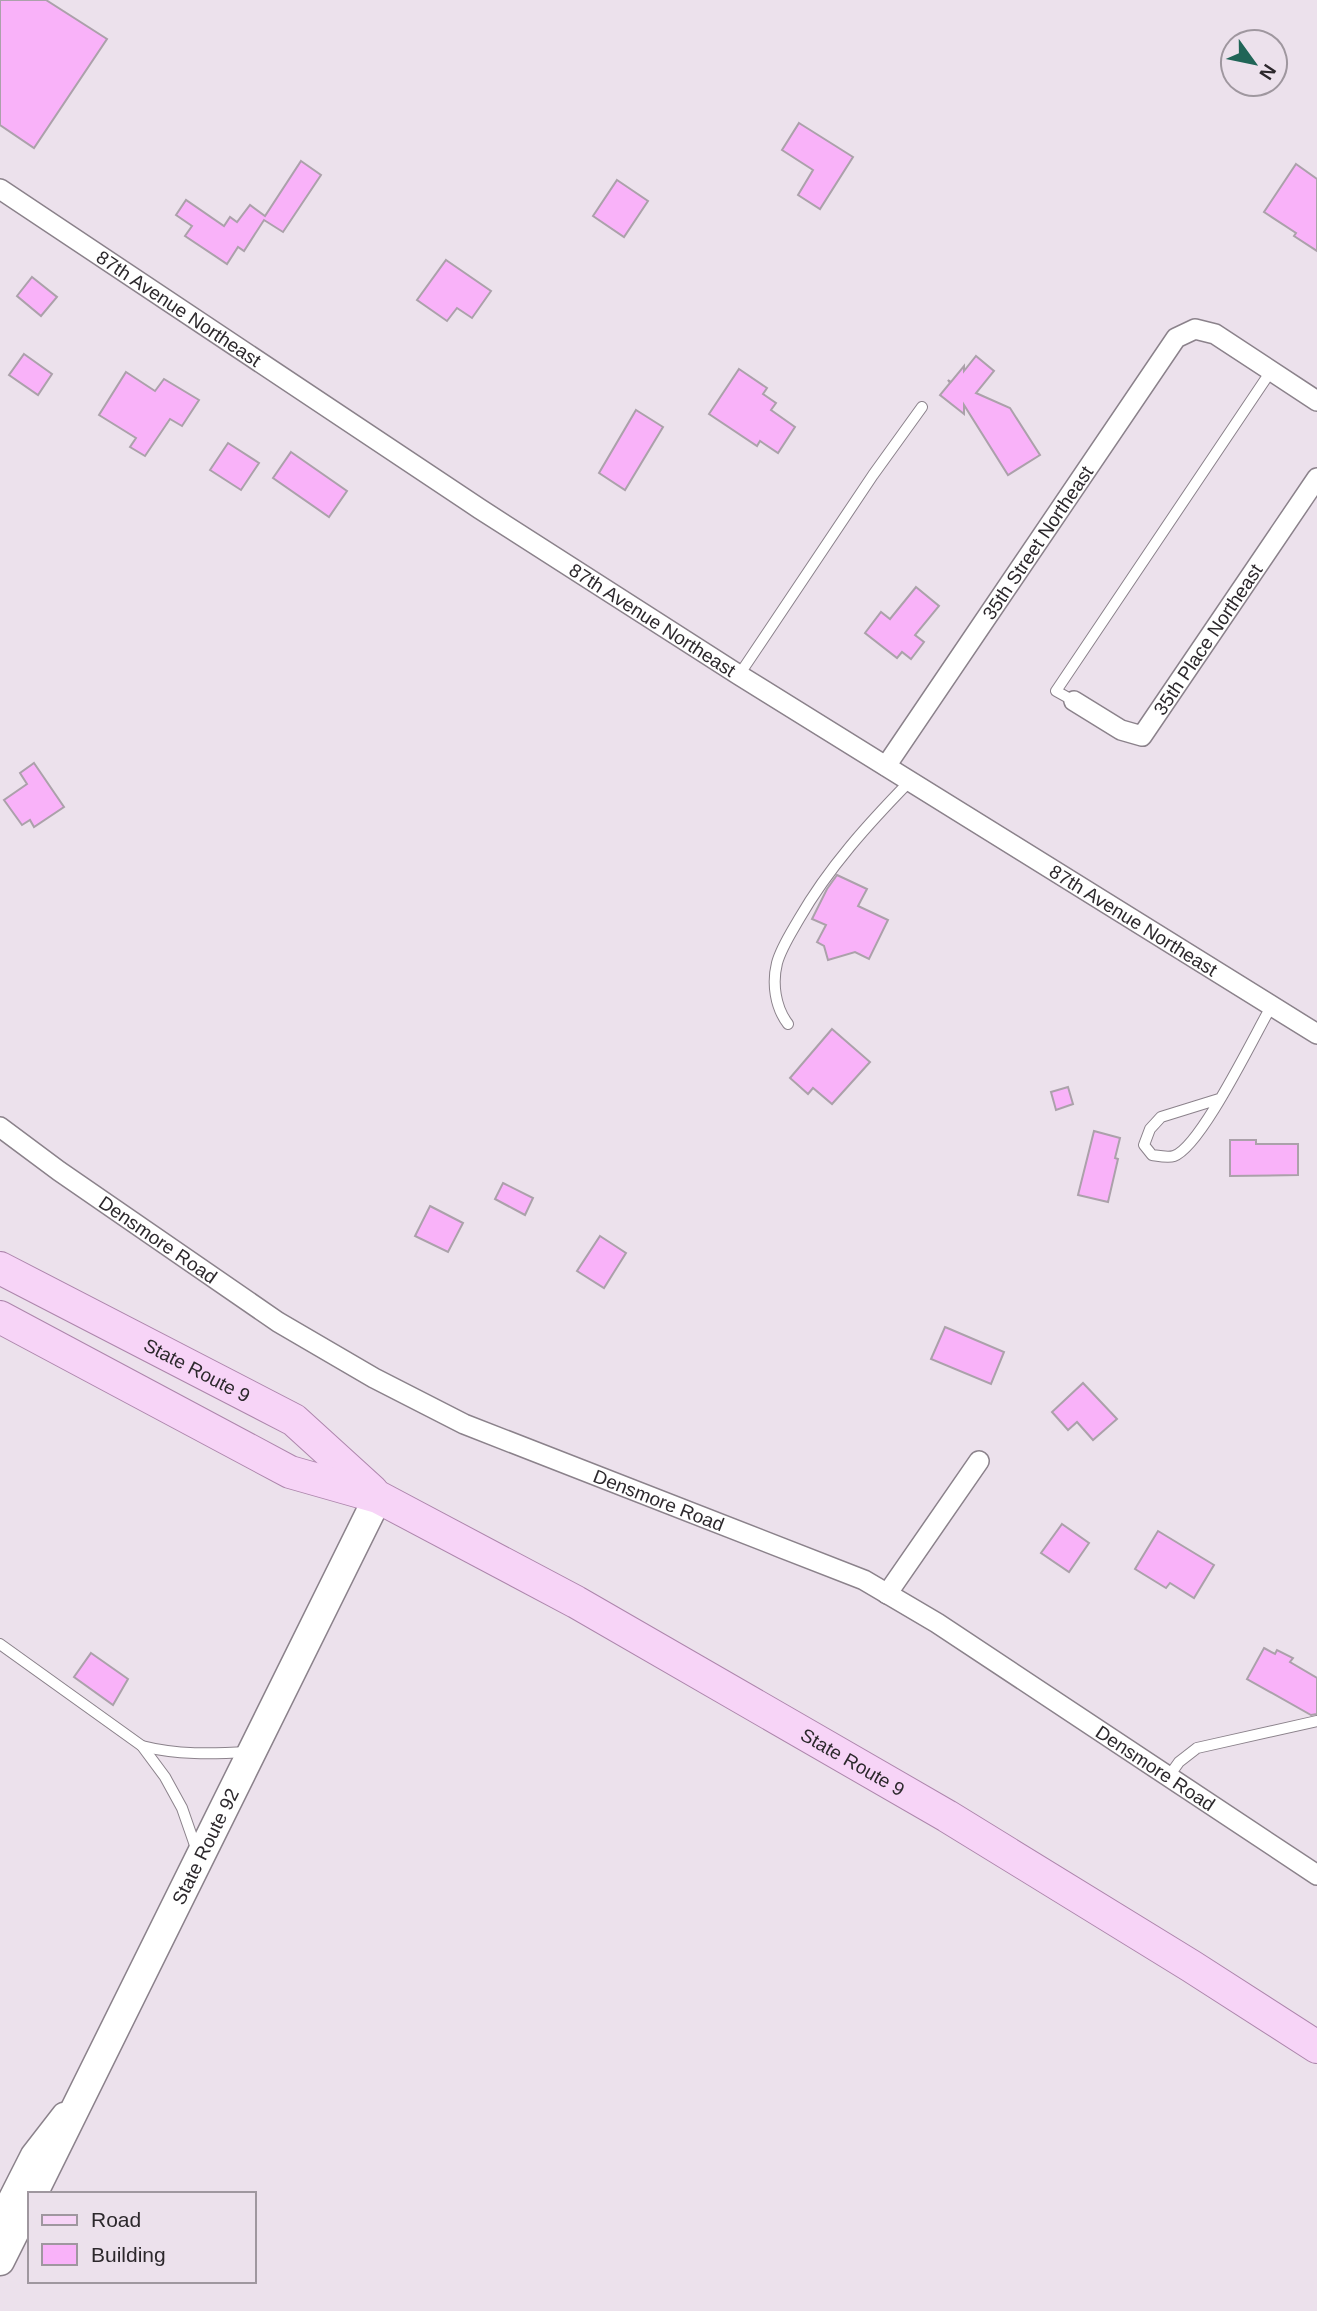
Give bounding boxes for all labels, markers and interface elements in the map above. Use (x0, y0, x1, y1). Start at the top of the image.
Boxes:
north arrow (1219, 28, 1289, 98)
text: N (1255, 61, 1280, 83)
street label: 87th Avenue Northeast (92, 246, 265, 371)
street label: 35th Street Northeast (978, 461, 1098, 623)
street label: 87th Avenue Northeast (565, 559, 740, 681)
street label: 35th Place Northeast (1150, 560, 1267, 719)
street label: 87th Avenue Northeast (1046, 861, 1221, 981)
street label: Densmore Road (95, 1192, 221, 1288)
street label: State Route 9 (140, 1334, 253, 1406)
street label: Densmore Road (590, 1466, 727, 1535)
street label: Densmore Road (1092, 1721, 1219, 1815)
street label: State Route 9 (797, 1724, 908, 1800)
street label: State Route 92 (168, 1785, 243, 1908)
legend (28, 2192, 256, 2283)
text: Road (91, 2208, 141, 2231)
text: Building (91, 2243, 166, 2266)

